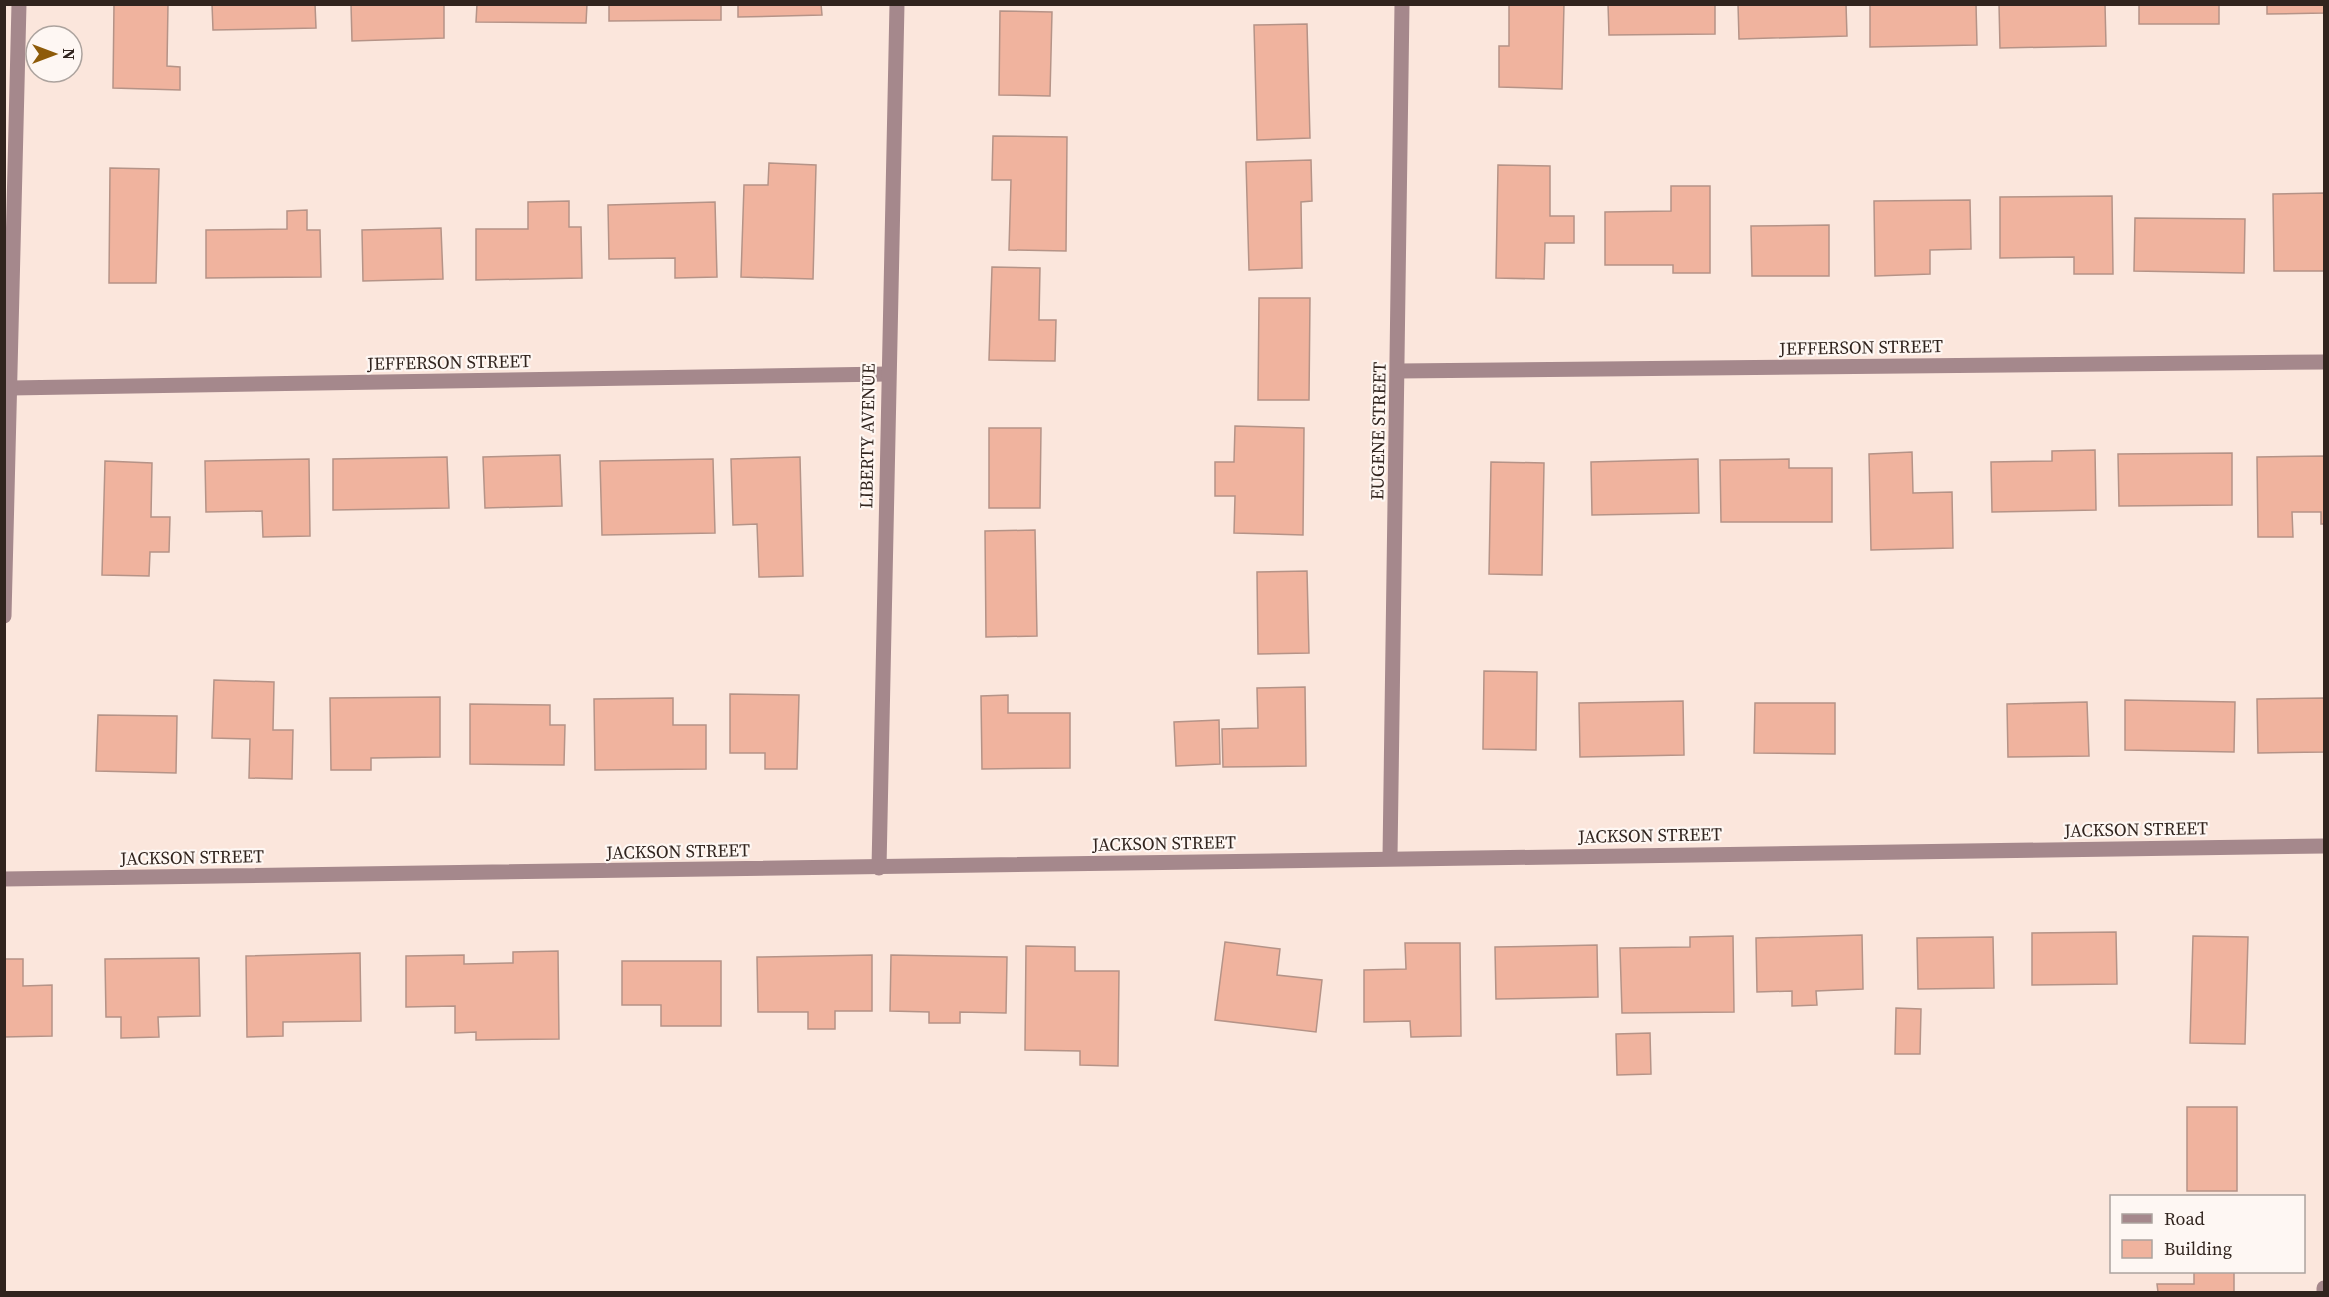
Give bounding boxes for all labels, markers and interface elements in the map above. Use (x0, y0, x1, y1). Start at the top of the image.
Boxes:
north arrow (24, 24, 84, 84)
text: N (58, 48, 80, 60)
street label: JEFFERSON STREET (1778, 333, 1943, 361)
street label: JEFFERSON STREET (366, 348, 531, 376)
street label: EUGENE STREET (1364, 361, 1392, 500)
street label: LIBERTY AVENUE (853, 363, 881, 509)
street label: JACKSON STREET (2063, 815, 2208, 843)
street label: JACKSON STREET (1577, 821, 1722, 849)
street label: JACKSON STREET (1091, 829, 1236, 857)
street label: JACKSON STREET (605, 837, 750, 865)
street label: JACKSON STREET (119, 843, 264, 871)
legend (2110, 1195, 2305, 1273)
text: Road (2164, 1206, 2205, 1231)
text: Building (2164, 1236, 2232, 1261)

